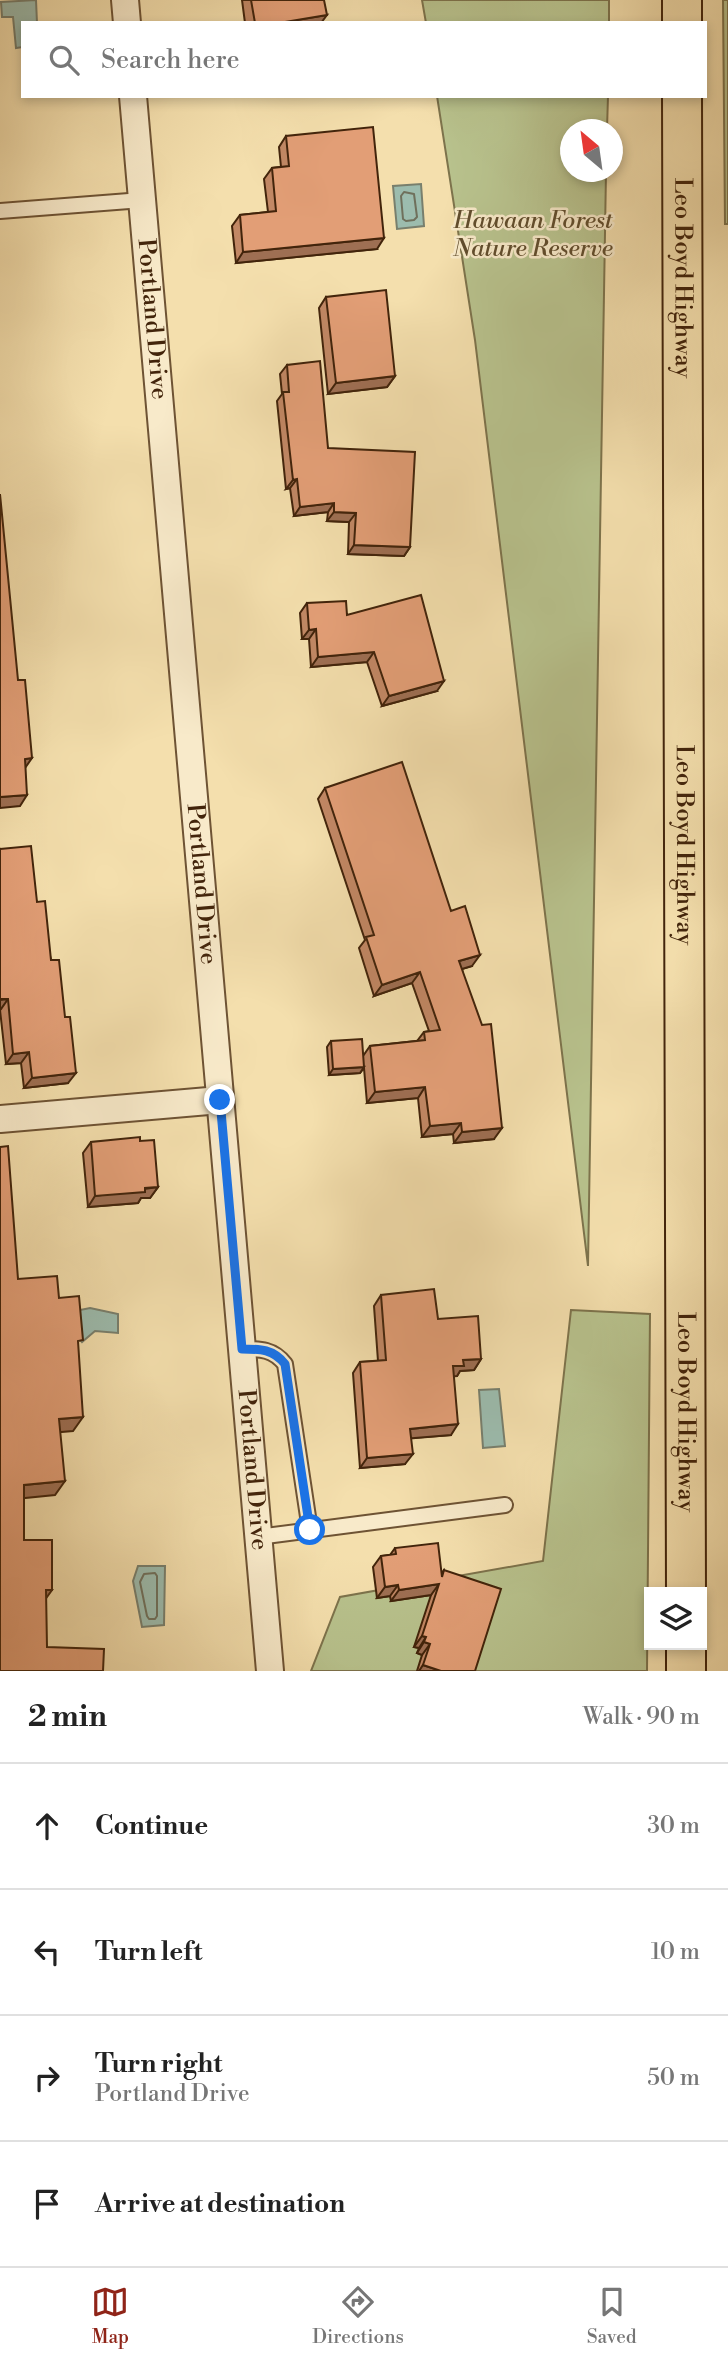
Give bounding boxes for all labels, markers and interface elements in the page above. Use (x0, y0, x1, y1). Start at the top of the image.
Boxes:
search box (21, 21, 707, 98)
icon: search (45, 41, 83, 79)
text: Search here (101, 44, 240, 76)
north arrow (560, 119, 623, 182)
street label: Leo Boyd Highway (667, 178, 698, 379)
park label: Hawaan Forest Nature Reserve (452, 206, 614, 264)
street label: Portland Drive (130, 237, 174, 401)
street label: Leo Boyd Highway (669, 745, 699, 946)
street label: Portland Drive (180, 802, 223, 966)
route end (204, 1084, 235, 1115)
street label: Leo Boyd Highway (670, 1312, 701, 1513)
street label: Portland Drive (231, 1388, 274, 1552)
route start (294, 1514, 325, 1545)
map controls (644, 1587, 707, 1650)
button: layers (644, 1587, 707, 1650)
text: 2 min (28, 1698, 107, 1736)
text: Walk · 90 m (583, 1703, 700, 1731)
icon: ahead (28, 1807, 66, 1845)
text: Continue (95, 1810, 208, 1842)
text: 30 m (647, 1812, 700, 1840)
icon: left (28, 1933, 66, 1971)
text: Turn left (95, 1936, 203, 1968)
text: 10 m (651, 1938, 700, 1966)
text: Turn right (95, 2048, 223, 2080)
icon: right (28, 2059, 66, 2097)
text: 50 m (647, 2064, 700, 2092)
text: Portland Drive (95, 2080, 250, 2108)
icon: arrive (28, 2185, 66, 2223)
text: Arrive at destination (95, 2188, 345, 2220)
tab: Map (91, 2283, 129, 2349)
tab: Directions (312, 2283, 404, 2349)
tab: Saved (587, 2283, 637, 2349)

